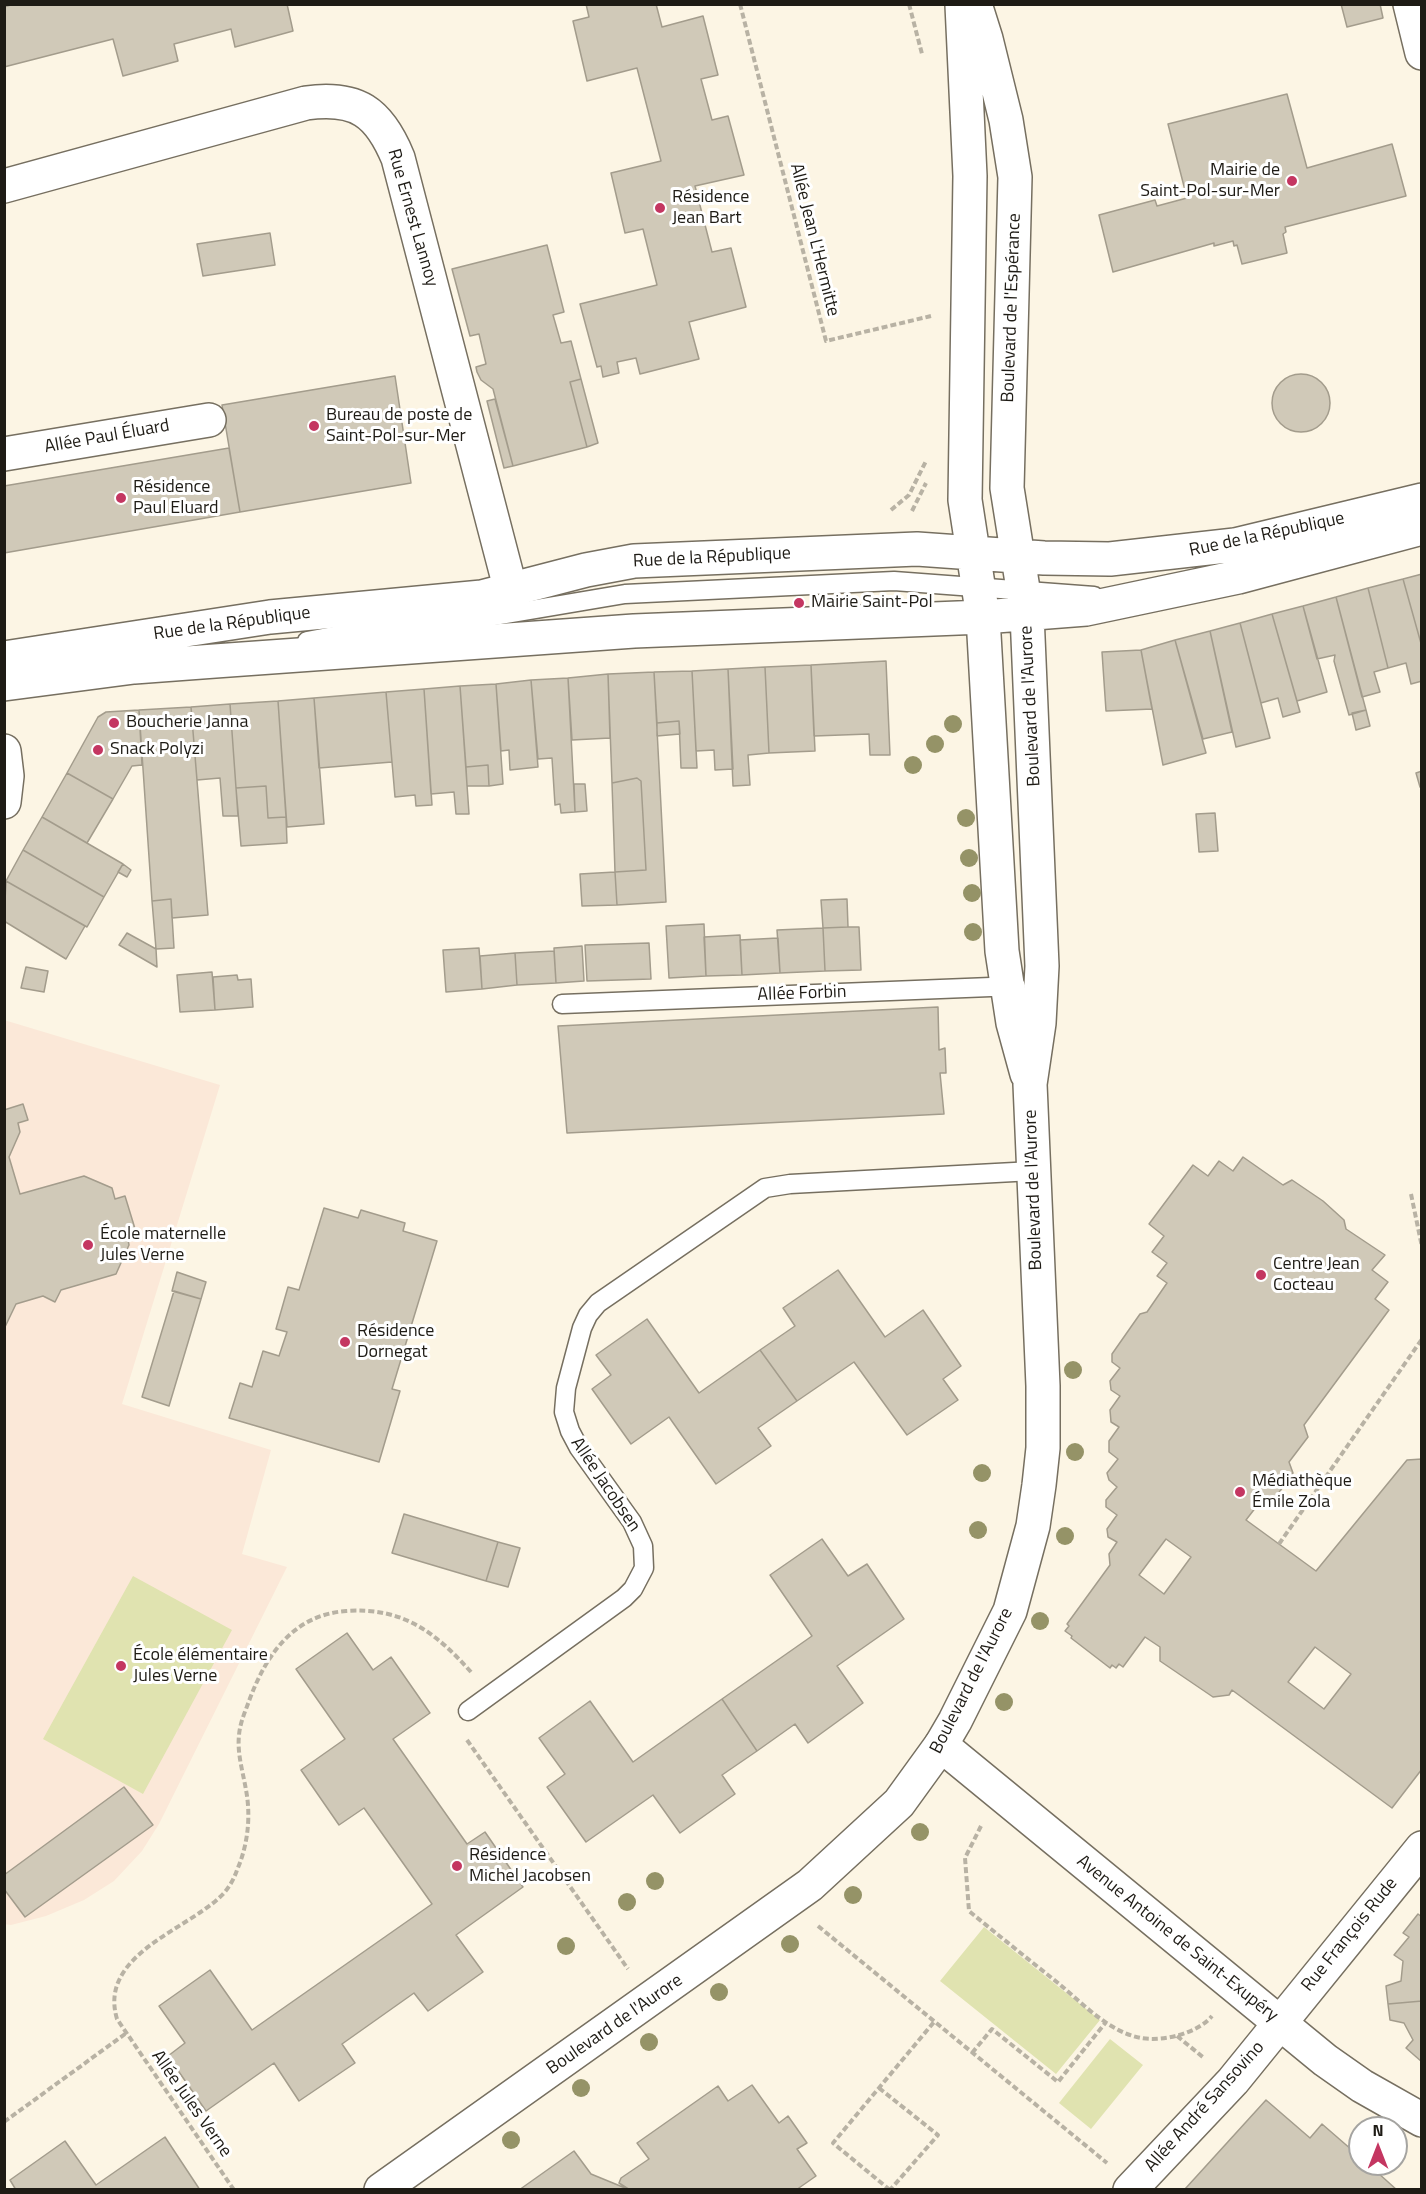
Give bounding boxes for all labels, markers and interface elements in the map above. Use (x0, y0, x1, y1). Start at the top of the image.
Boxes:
street label: Rue Ernest Lannoy (382, 147, 442, 289)
place label: Mairie de Saint-Pol-sur-Mer (1140, 160, 1280, 202)
street label: Allée Jean L'Hermitte (785, 161, 843, 319)
marker: Mairie de Saint-Pol-sur-Mer (1285, 174, 1299, 188)
place label: Résidence Jean Bart (672, 187, 749, 230)
marker: Résidence Jean Bart (653, 201, 667, 215)
street label: Boulevard de l'Espérance (998, 213, 1026, 403)
place label: Bureau de poste de Saint-Pol-sur-Mer (326, 405, 472, 448)
street label: Allée Paul Éluard (43, 415, 171, 459)
marker: Bureau de poste de Saint-Pol-sur-Mer (307, 419, 321, 433)
place label: Résidence Paul Eluard (133, 477, 218, 520)
marker: Résidence Paul Eluard (114, 491, 128, 505)
street label: Rue de la République (1187, 508, 1347, 562)
street label: Rue de la République (632, 543, 792, 573)
place label: Mairie Saint-Pol (811, 592, 933, 614)
marker: Mairie Saint-Pol (792, 596, 806, 610)
street label: Rue de la République (152, 602, 312, 646)
street label: Boulevard de l'Aurore (1016, 625, 1046, 787)
place label: Boucherie Janna (126, 712, 249, 734)
marker: Boucherie Janna (107, 716, 121, 730)
place label: Snack Polyzi (110, 739, 204, 761)
marker: Snack Polyzi (91, 743, 105, 757)
street label: Allée Forbin (757, 982, 847, 1006)
street label: Boulevard de l'Aurore (1020, 1109, 1048, 1271)
place label: École maternelle Jules Verne (100, 1224, 226, 1266)
marker: École maternelle Jules Verne (81, 1238, 95, 1252)
place label: Centre Jean Cocteau (1273, 1254, 1360, 1296)
marker: Centre Jean Cocteau (1254, 1268, 1268, 1282)
place label: Résidence Dornegat (357, 1321, 434, 1364)
marker: Résidence Dornegat (338, 1335, 352, 1349)
street label: Allée Jacobsen (566, 1434, 644, 1536)
place label: Médiathèque Émile Zola (1252, 1471, 1352, 1514)
marker: Médiathèque Émile Zola (1233, 1485, 1247, 1499)
street label: Boulevard de l'Aurore (926, 1604, 1018, 1758)
place label: École élémentaire Jules Verne (133, 1645, 268, 1688)
marker: École élémentaire Jules Verne (114, 1659, 128, 1673)
place label: Résidence Michel Jacobsen (469, 1845, 591, 1888)
street label: Avenue Antoine de Saint-Exupéry (1072, 1851, 1282, 2027)
marker: Résidence Michel Jacobsen (450, 1859, 464, 1873)
street label: Rue François Rude (1297, 1874, 1403, 1996)
street label: Boulevard de l'Aurore (543, 1970, 687, 2080)
street label: Allée André Sansovino (1141, 2037, 1269, 2177)
street label: Allée Jules Verne (146, 2046, 236, 2162)
north arrow (1348, 2116, 1408, 2176)
text: N (1372, 2118, 1384, 2142)

